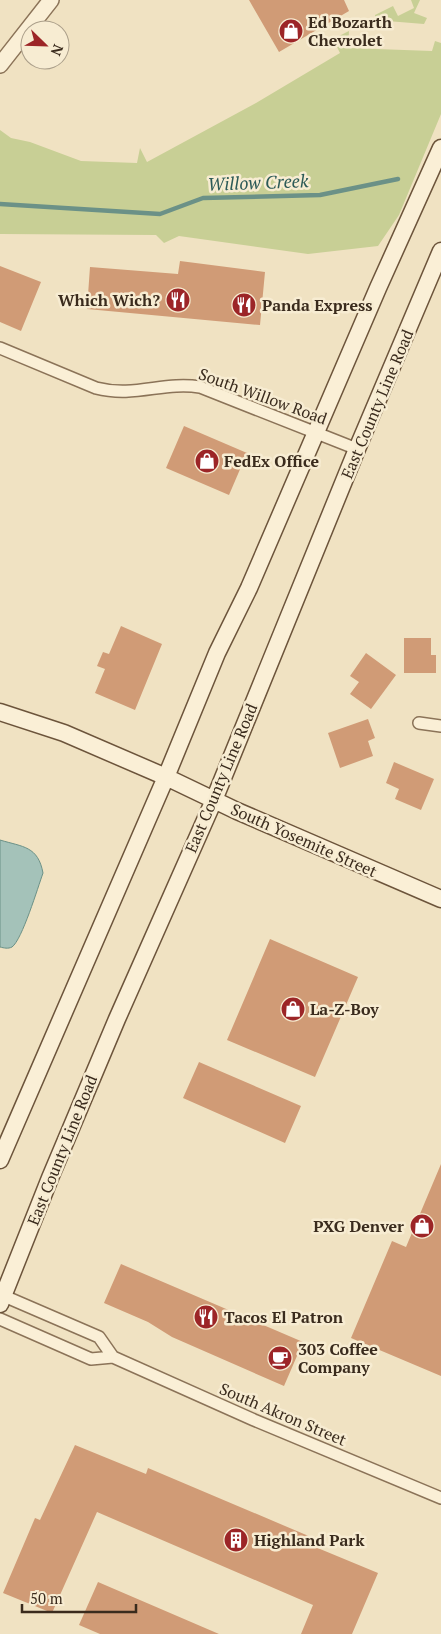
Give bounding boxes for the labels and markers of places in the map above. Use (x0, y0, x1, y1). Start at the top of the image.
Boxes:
place label: Ed Bozarth Chevrolet (308, 11, 393, 51)
shop icon: Ed Bozarth Chevrolet (278, 18, 304, 44)
restaurant icon: Which Wich? (165, 287, 191, 313)
place label: Which Wich? (58, 289, 160, 311)
restaurant icon: Panda Express (231, 292, 257, 318)
place label: Panda Express (262, 294, 373, 316)
shop icon: FedEx Office (194, 448, 220, 474)
place label: FedEx Office (224, 450, 319, 472)
shop icon: La-Z-Boy (280, 996, 306, 1022)
place label: La-Z-Boy (310, 998, 379, 1020)
shop icon: PXG Denver (409, 1213, 435, 1239)
place label: PXG Denver (313, 1215, 404, 1237)
restaurant icon: Tacos El Patron (193, 1304, 219, 1330)
place label: Tacos El Patron (224, 1306, 344, 1328)
place label: 303 Coffee Company (298, 1338, 378, 1378)
cafe icon: 303 Coffee Company (267, 1345, 293, 1371)
building icon: Highland Park (223, 1527, 249, 1553)
place label: Highland Park (254, 1529, 365, 1551)

